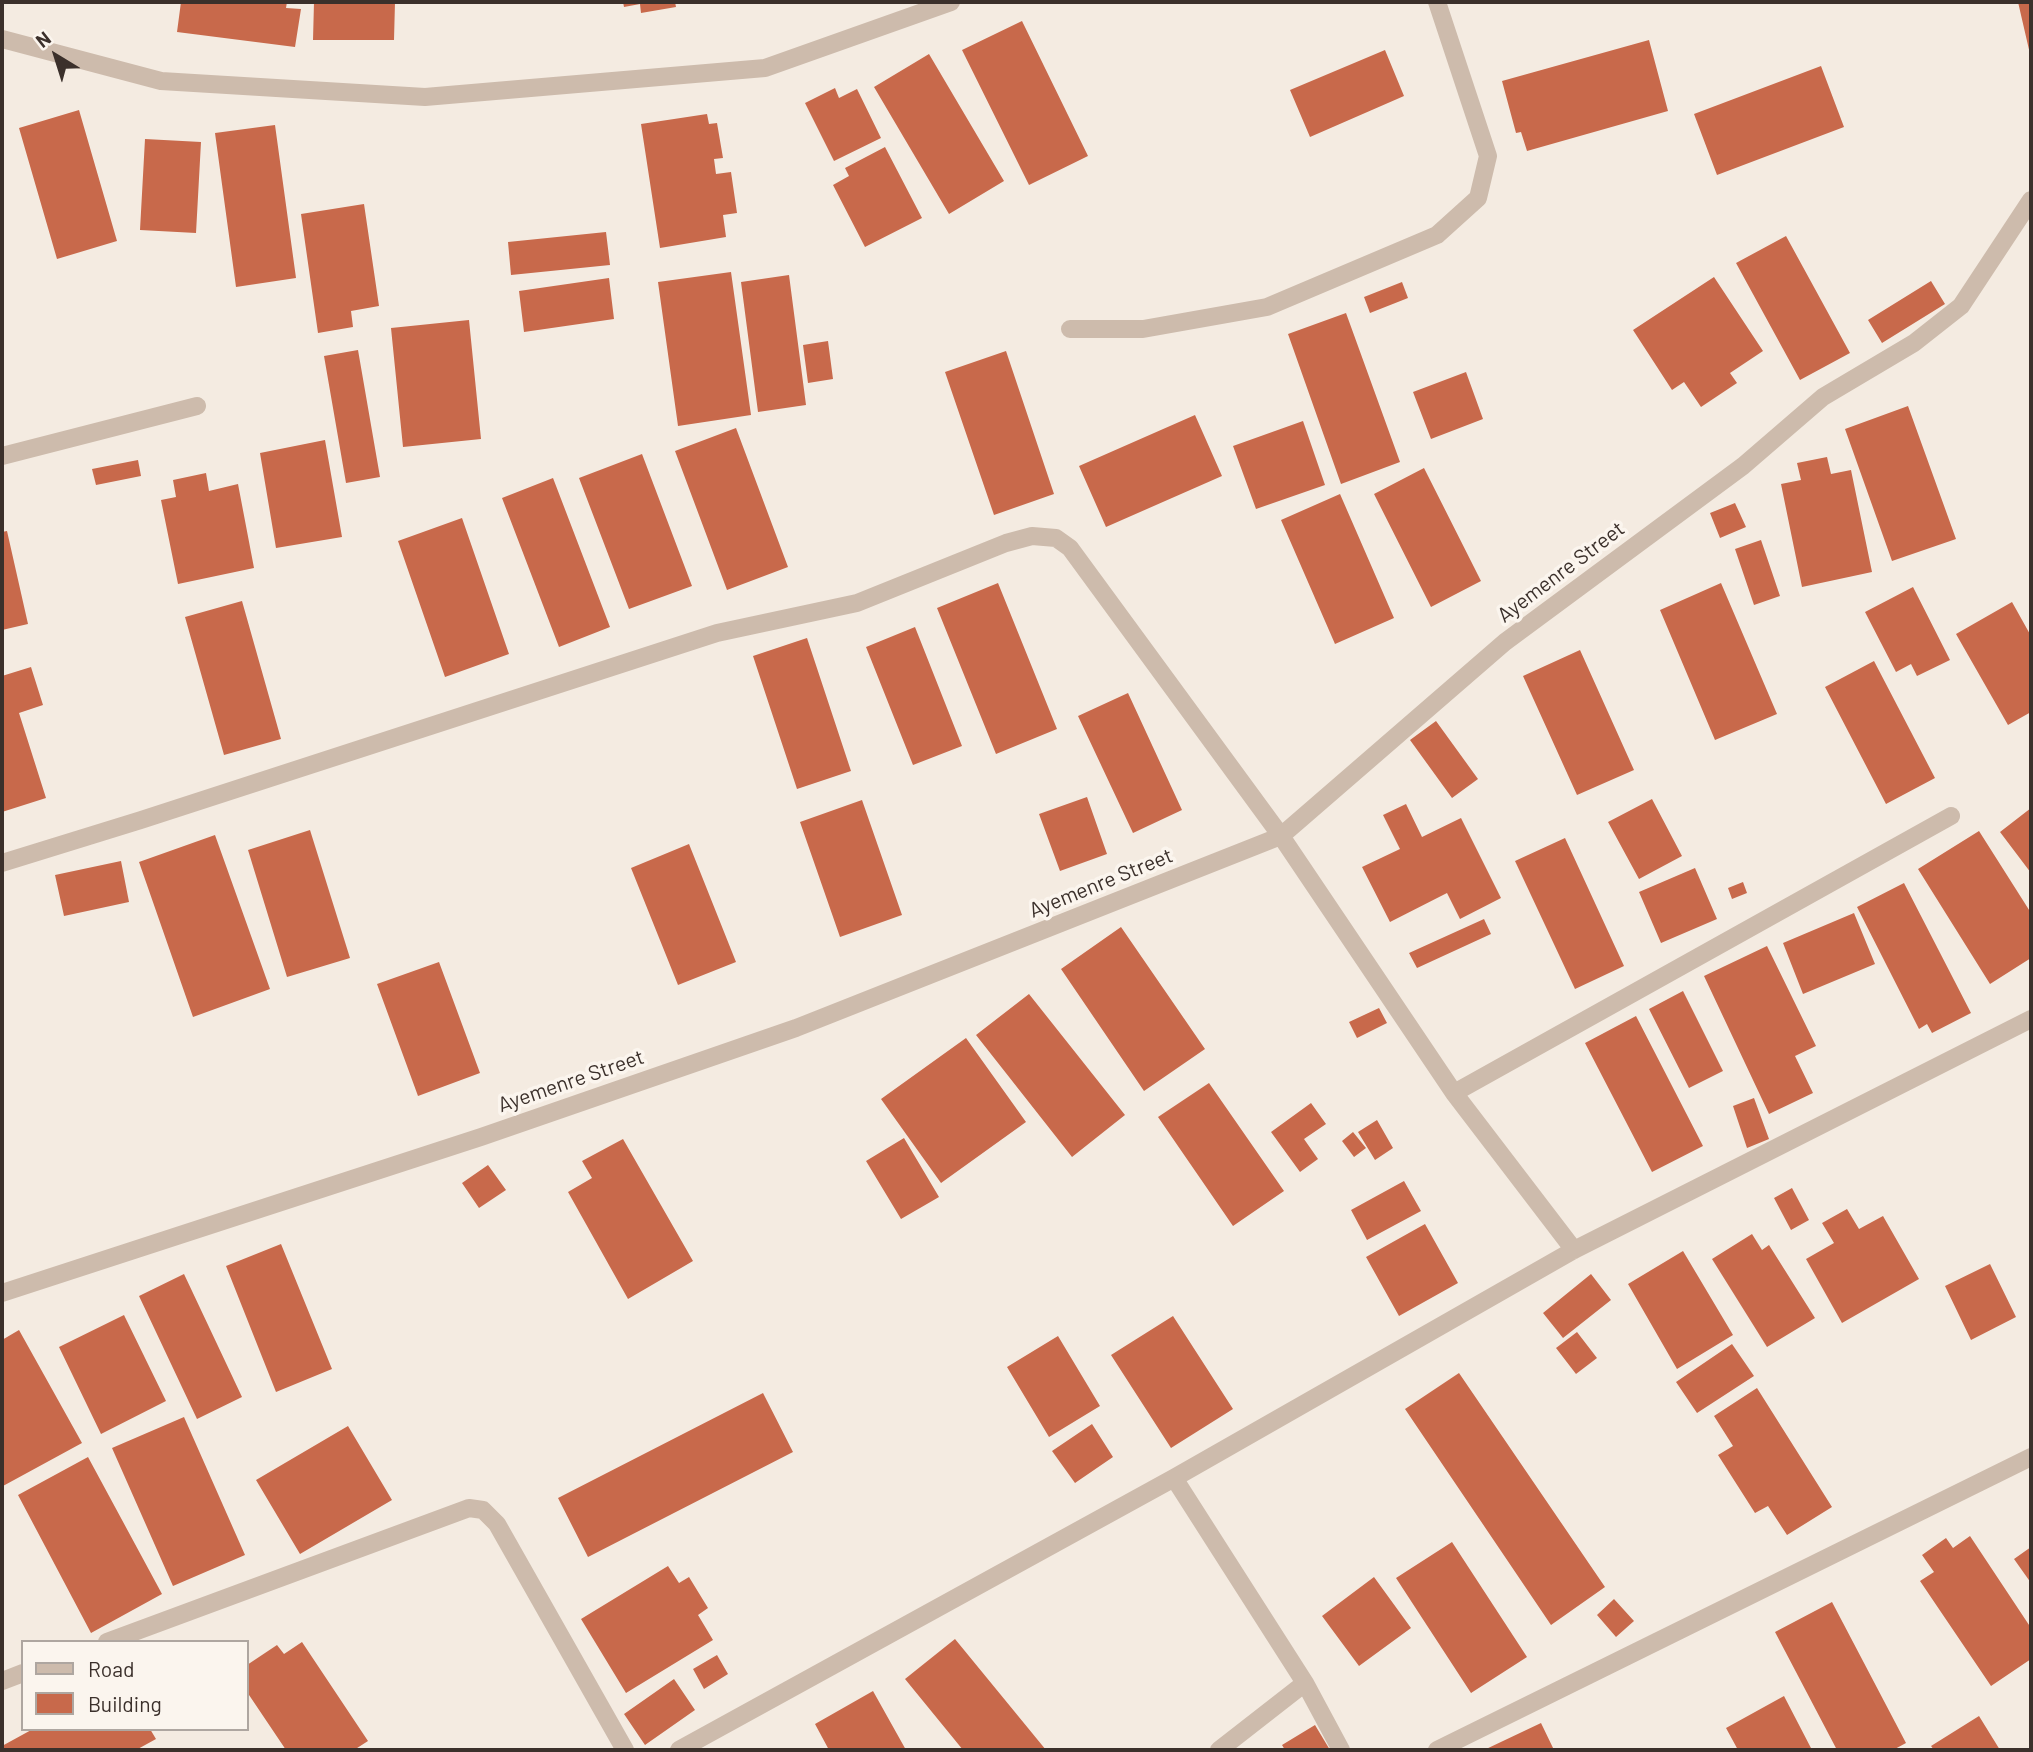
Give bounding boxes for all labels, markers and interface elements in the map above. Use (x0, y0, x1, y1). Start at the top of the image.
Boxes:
north arrow (21, 21, 91, 91)
text: N (31, 26, 55, 52)
street label: Ayemenre Street (1492, 516, 1630, 628)
street label: Ayemenre Street (1026, 843, 1176, 923)
street label: Ayemenre Street (495, 1044, 647, 1118)
legend (21, 1640, 248, 1731)
text: Road (88, 1656, 134, 1681)
text: Building (88, 1691, 162, 1716)

